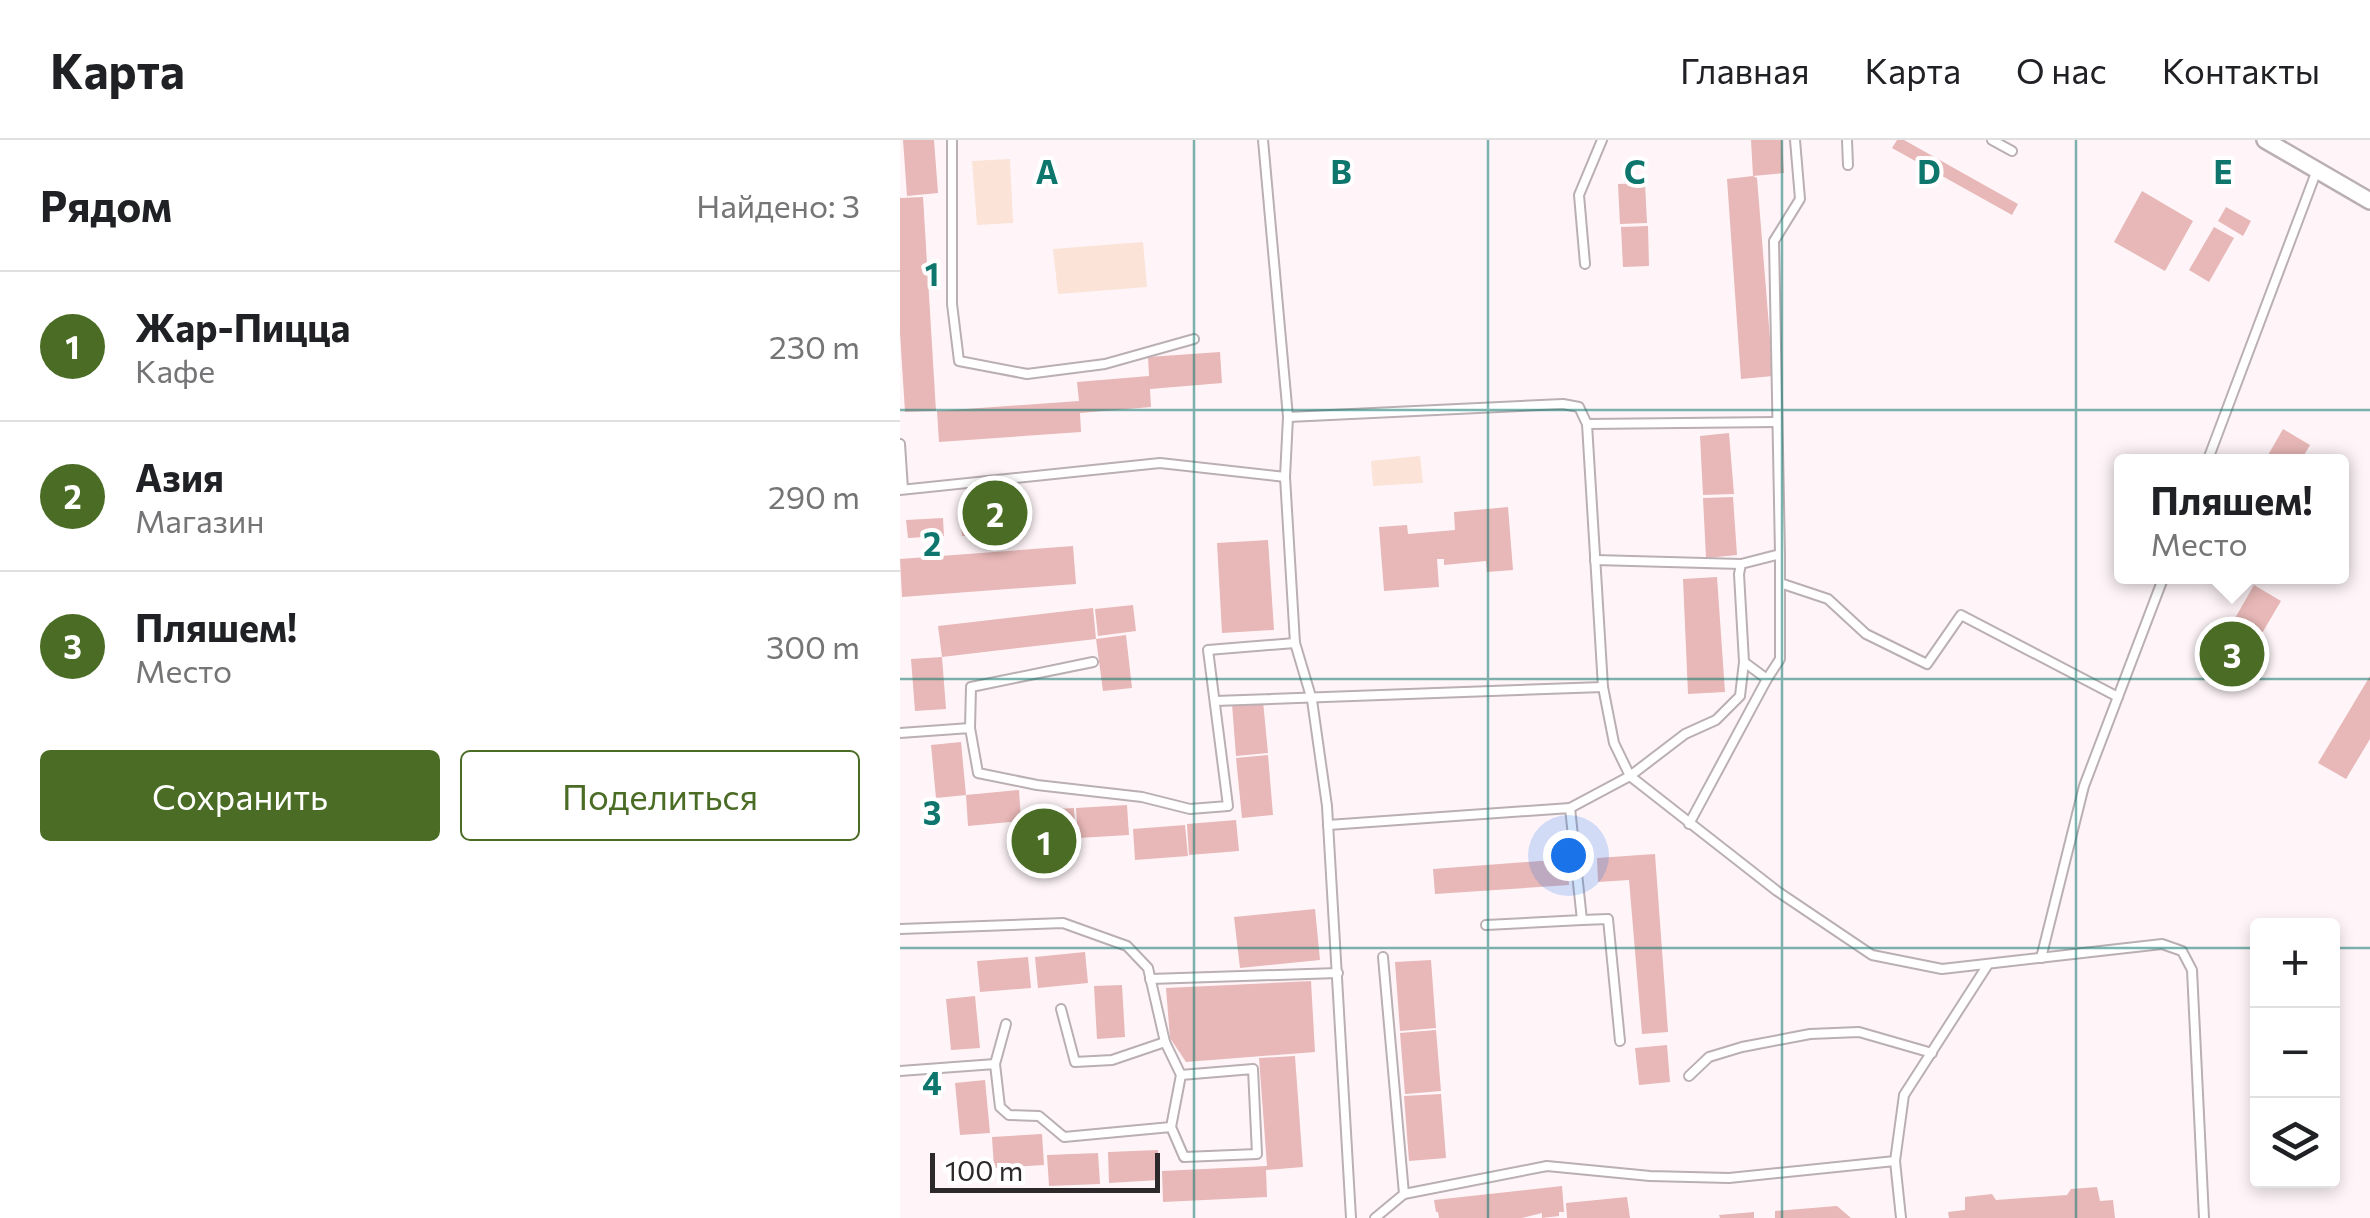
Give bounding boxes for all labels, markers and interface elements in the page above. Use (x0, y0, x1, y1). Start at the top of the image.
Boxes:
text: Карта (50, 40, 185, 99)
text: Главная (1680, 48, 1810, 91)
text: Карта (1865, 48, 1961, 91)
text: О нас (2016, 48, 2107, 91)
text: Контакты (2162, 48, 2320, 91)
text: A (1036, 151, 1059, 191)
text: B (1330, 151, 1352, 191)
text: C (1624, 151, 1646, 191)
text: D (1917, 151, 1941, 191)
text: E (2213, 151, 2233, 191)
text: Рядом (40, 179, 172, 231)
text: Найдено: 3 (696, 185, 860, 225)
text: 1 (925, 253, 939, 293)
text: Жар-Пицца (135, 303, 350, 350)
text: 1 (65, 326, 80, 366)
text: 230 m (769, 326, 860, 366)
text: Кафе (135, 350, 215, 390)
text: Азия (135, 453, 224, 500)
popup (2114, 454, 2349, 584)
text: 2 (63, 476, 82, 516)
text: 290 m (768, 476, 860, 516)
pin: 2 (962, 476, 1028, 550)
text: Пляшем! (2150, 476, 2313, 523)
text: Магазин (135, 500, 265, 540)
text: 2 (923, 523, 941, 563)
text: Место (2150, 523, 2248, 563)
text: Пляшем! (135, 603, 297, 650)
pin: 3 (2200, 616, 2264, 692)
text: 3 (63, 626, 82, 666)
text: 300 m (766, 626, 860, 666)
text: Место (135, 650, 232, 690)
button: Сохранить (40, 750, 440, 841)
button: Поделиться (460, 750, 860, 841)
text: 3 (923, 792, 941, 832)
pin: 1 (1012, 804, 1076, 878)
your location (1543, 830, 1594, 881)
map controls (2250, 918, 2340, 1188)
button: + (2250, 918, 2340, 1008)
button: − (2250, 1008, 2340, 1098)
text: 4 (922, 1062, 942, 1102)
button: layers (2250, 1098, 2340, 1188)
scale bar (930, 1148, 1160, 1192)
text: 100 m (945, 1153, 1023, 1187)

